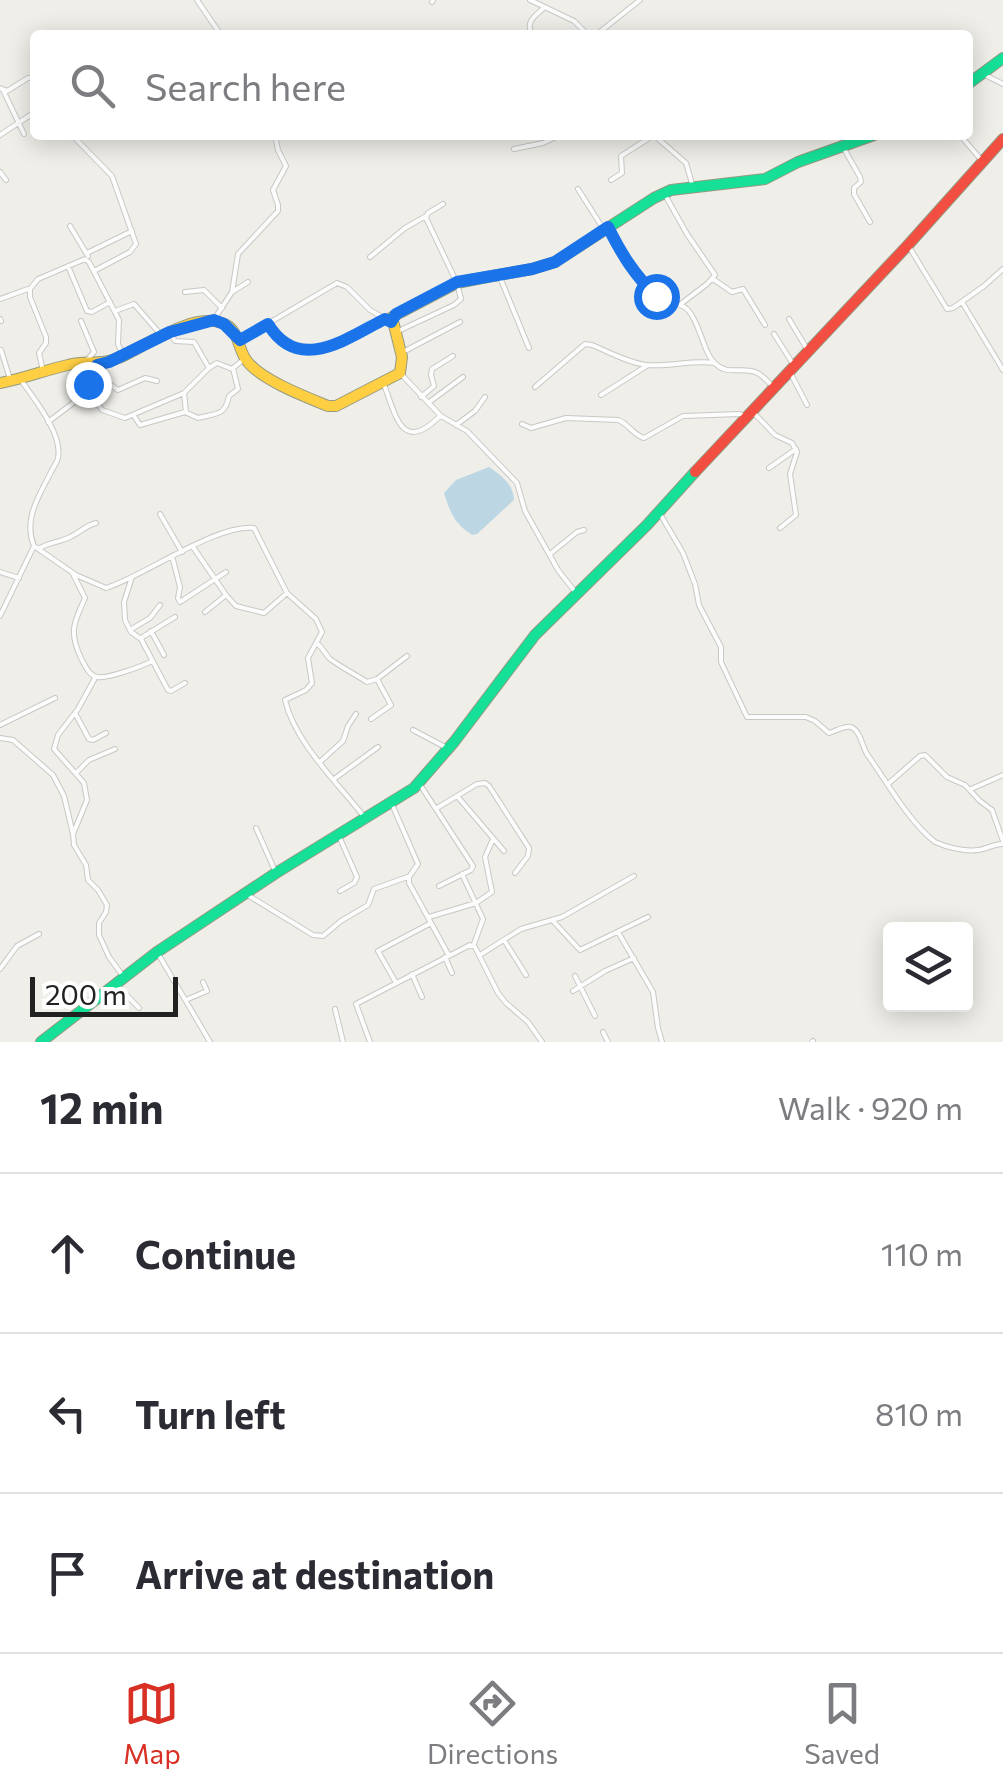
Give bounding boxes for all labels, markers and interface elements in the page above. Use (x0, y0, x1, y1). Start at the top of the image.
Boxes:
search box (30, 30, 973, 140)
icon: search (65, 58, 120, 113)
text: Search here (145, 62, 346, 109)
route start (634, 274, 680, 320)
route end (66, 362, 112, 408)
map controls (883, 922, 973, 1012)
button: layers (883, 922, 973, 1012)
scale bar (30, 972, 178, 1016)
text: 200 m (45, 977, 127, 1011)
text: 12 min (40, 1081, 164, 1133)
text: Walk · 920 m (778, 1087, 963, 1127)
icon: ahead (40, 1226, 95, 1281)
text: Continue (135, 1230, 296, 1277)
text: 110 m (881, 1233, 963, 1273)
icon: left (40, 1386, 95, 1441)
text: Turn left (135, 1390, 286, 1437)
text: 810 m (875, 1393, 963, 1433)
icon: arrive (40, 1546, 95, 1601)
text: Arrive at destination (135, 1550, 494, 1597)
tab: Map (123, 1676, 181, 1770)
tab: Directions (427, 1676, 558, 1770)
tab: Saved (804, 1676, 880, 1770)

